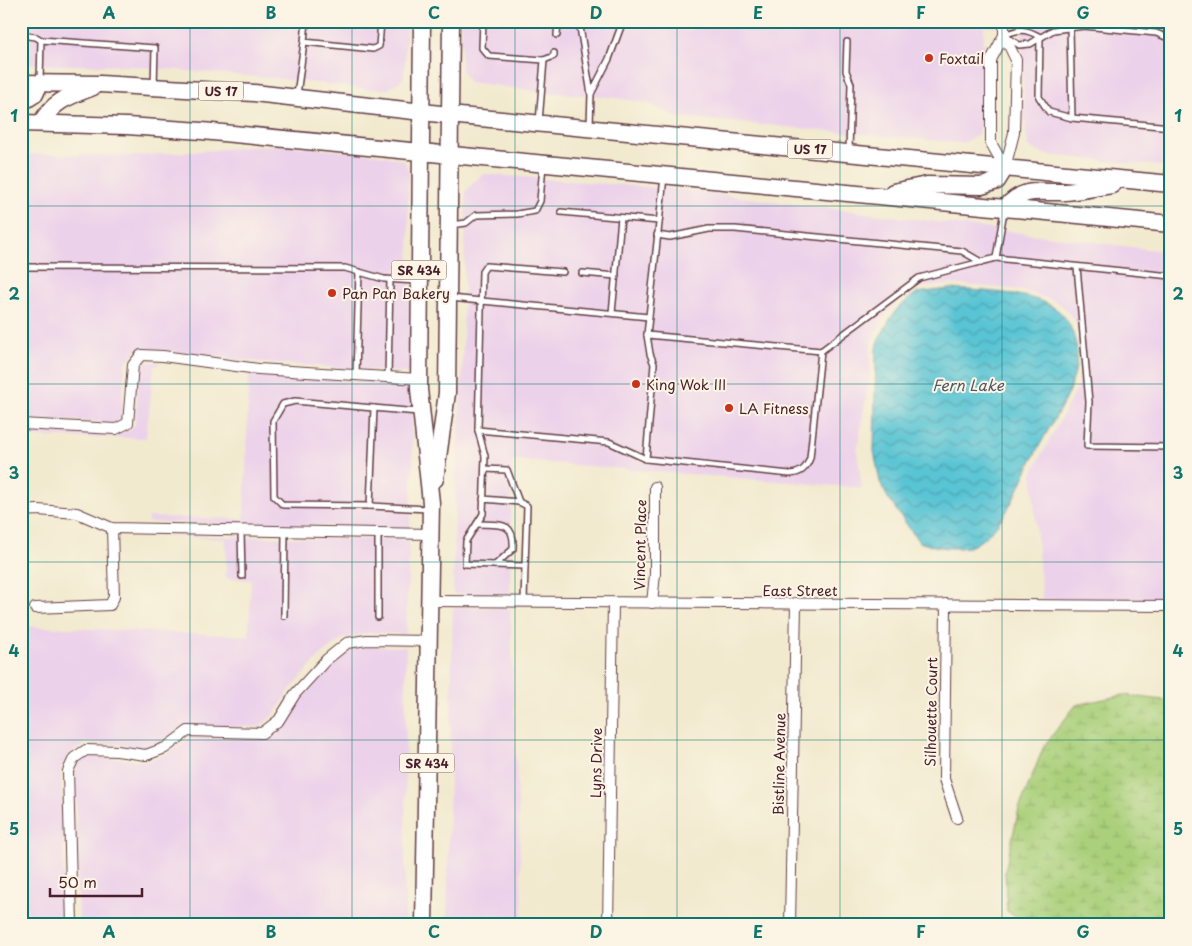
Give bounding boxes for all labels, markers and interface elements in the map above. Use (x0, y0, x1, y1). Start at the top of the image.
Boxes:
text: A (103, 0, 116, 24)
text: B (266, 0, 277, 24)
text: C (428, 0, 440, 24)
text: D (590, 0, 602, 24)
text: E (753, 0, 763, 24)
text: F (916, 0, 926, 24)
text: G (1076, 0, 1090, 24)
place label: Foxtail (939, 48, 984, 69)
marker: Foxtail (923, 52, 935, 64)
road number: US 17 (198, 82, 244, 100)
text: 1 (10, 103, 18, 127)
text: 1 (1174, 103, 1182, 127)
road number: US 17 (788, 140, 832, 158)
road number: SR 434 (392, 260, 446, 280)
text: 2 (8, 281, 20, 305)
text: 2 (1172, 281, 1184, 305)
place label: Pan Pan Bakery (342, 283, 450, 304)
marker: Pan Pan Bakery (326, 287, 338, 299)
water label: Fern Lake (932, 373, 1005, 396)
place label: King Wok III (646, 374, 726, 395)
marker: King Wok III (630, 378, 642, 390)
place label: LA Fitness (739, 398, 809, 419)
marker: LA Fitness (723, 402, 735, 414)
text: 3 (9, 460, 19, 484)
text: 3 (1173, 460, 1183, 484)
street label: Vincent Place (629, 499, 651, 591)
street label: East Street (762, 580, 838, 601)
text: 4 (9, 638, 20, 662)
text: 4 (1173, 638, 1184, 662)
street label: Silhouette Court (920, 657, 942, 767)
street label: Bistline Avenue (768, 712, 790, 816)
street label: Lyns Drive (585, 728, 607, 798)
road number: SR 434 (400, 754, 454, 772)
text: 5 (9, 816, 19, 840)
text: 5 (1173, 816, 1183, 840)
scale bar (50, 866, 142, 898)
text: 50 m (58, 870, 97, 893)
text: A (103, 919, 116, 943)
text: B (266, 919, 277, 943)
text: C (428, 919, 440, 943)
text: D (590, 919, 602, 943)
text: E (753, 919, 763, 943)
text: F (916, 919, 926, 943)
text: G (1076, 919, 1090, 943)

